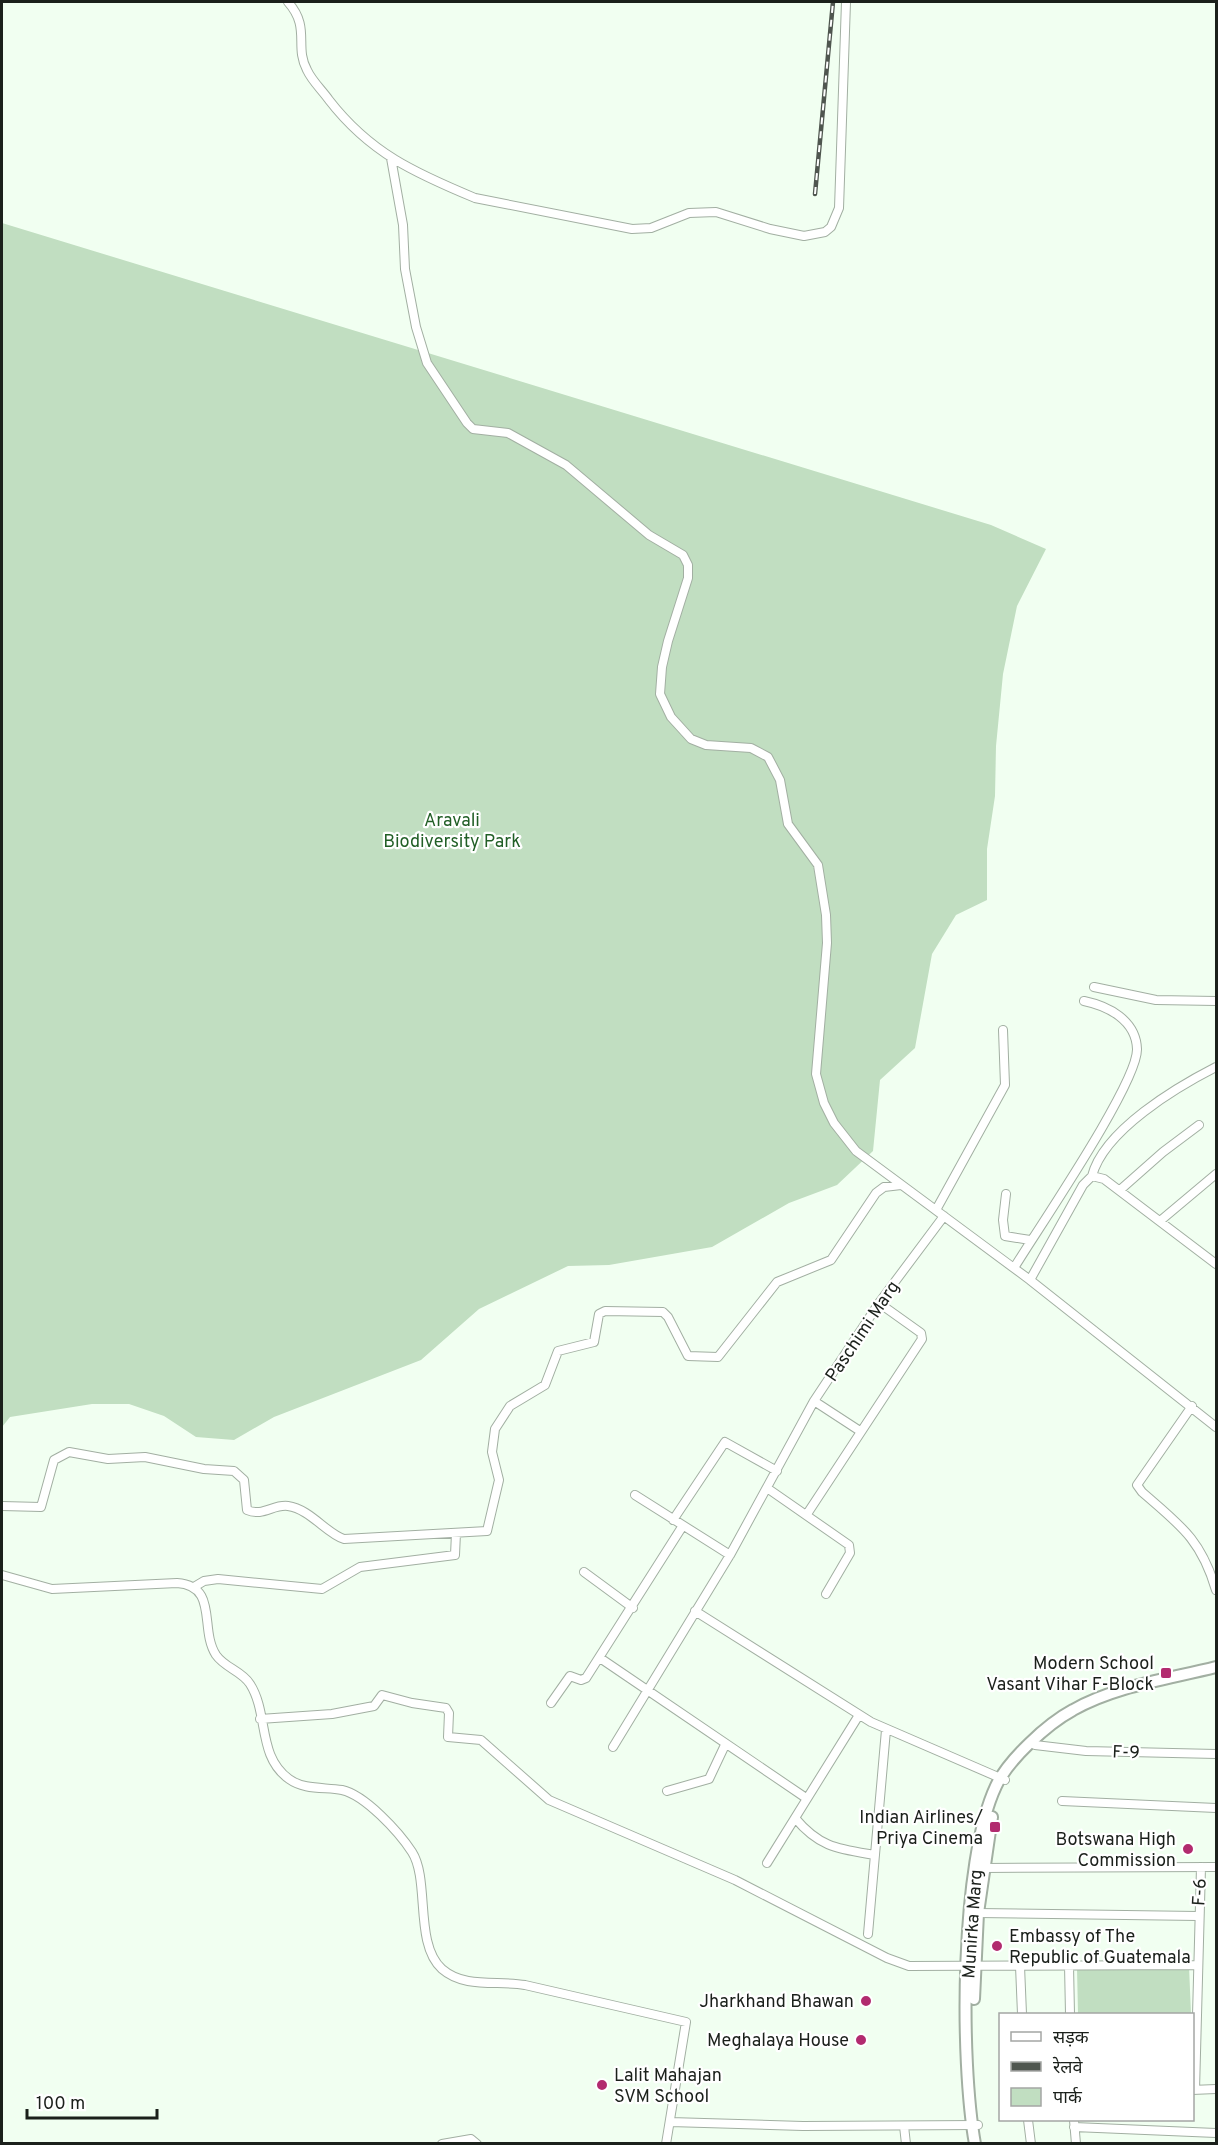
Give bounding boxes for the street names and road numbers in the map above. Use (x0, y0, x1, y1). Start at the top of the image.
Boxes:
street label: Paschimi Marg (821, 1277, 905, 1387)
street label: F-9 (1112, 1742, 1140, 1765)
street label: Munirka Marg (958, 1869, 989, 1980)
street label: F-6 (1188, 1878, 1213, 1907)

